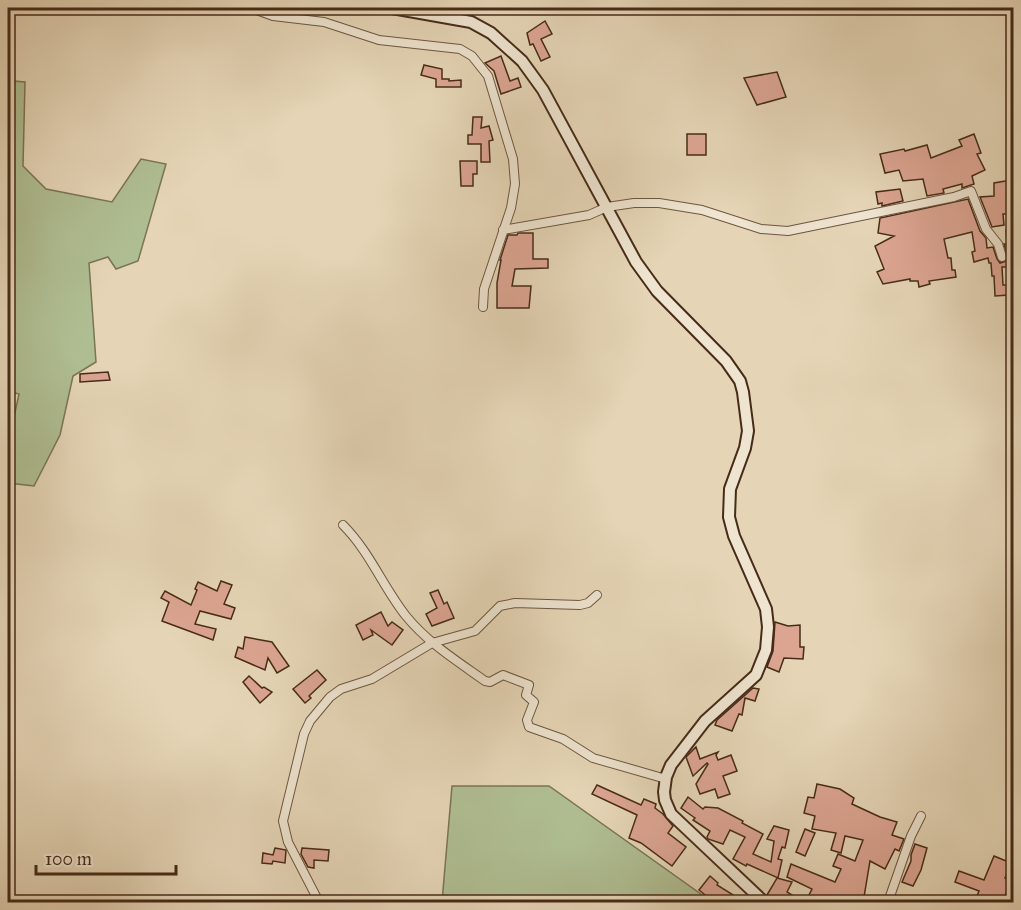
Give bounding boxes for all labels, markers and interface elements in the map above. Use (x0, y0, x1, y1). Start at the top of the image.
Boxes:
scale bar (36, 838, 176, 876)
text: 100 m (45, 848, 92, 870)

